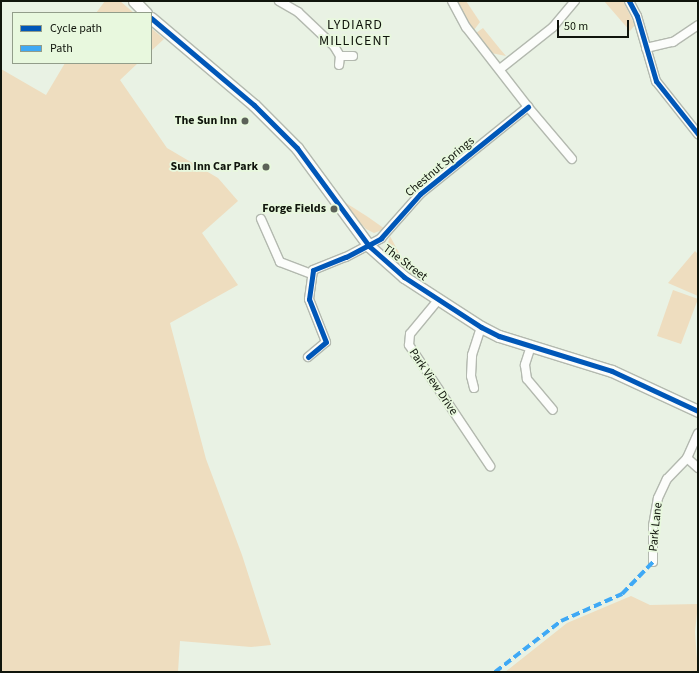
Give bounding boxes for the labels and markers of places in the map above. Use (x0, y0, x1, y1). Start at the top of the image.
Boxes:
place label: The Sun Inn (175, 114, 237, 128)
marker: The Sun Inn (240, 116, 250, 126)
place label: Sun Inn Car Park (171, 160, 258, 174)
marker: Sun Inn Car Park (261, 162, 271, 172)
place label: Forge Fields (262, 202, 326, 216)
marker: Forge Fields (329, 204, 339, 214)

